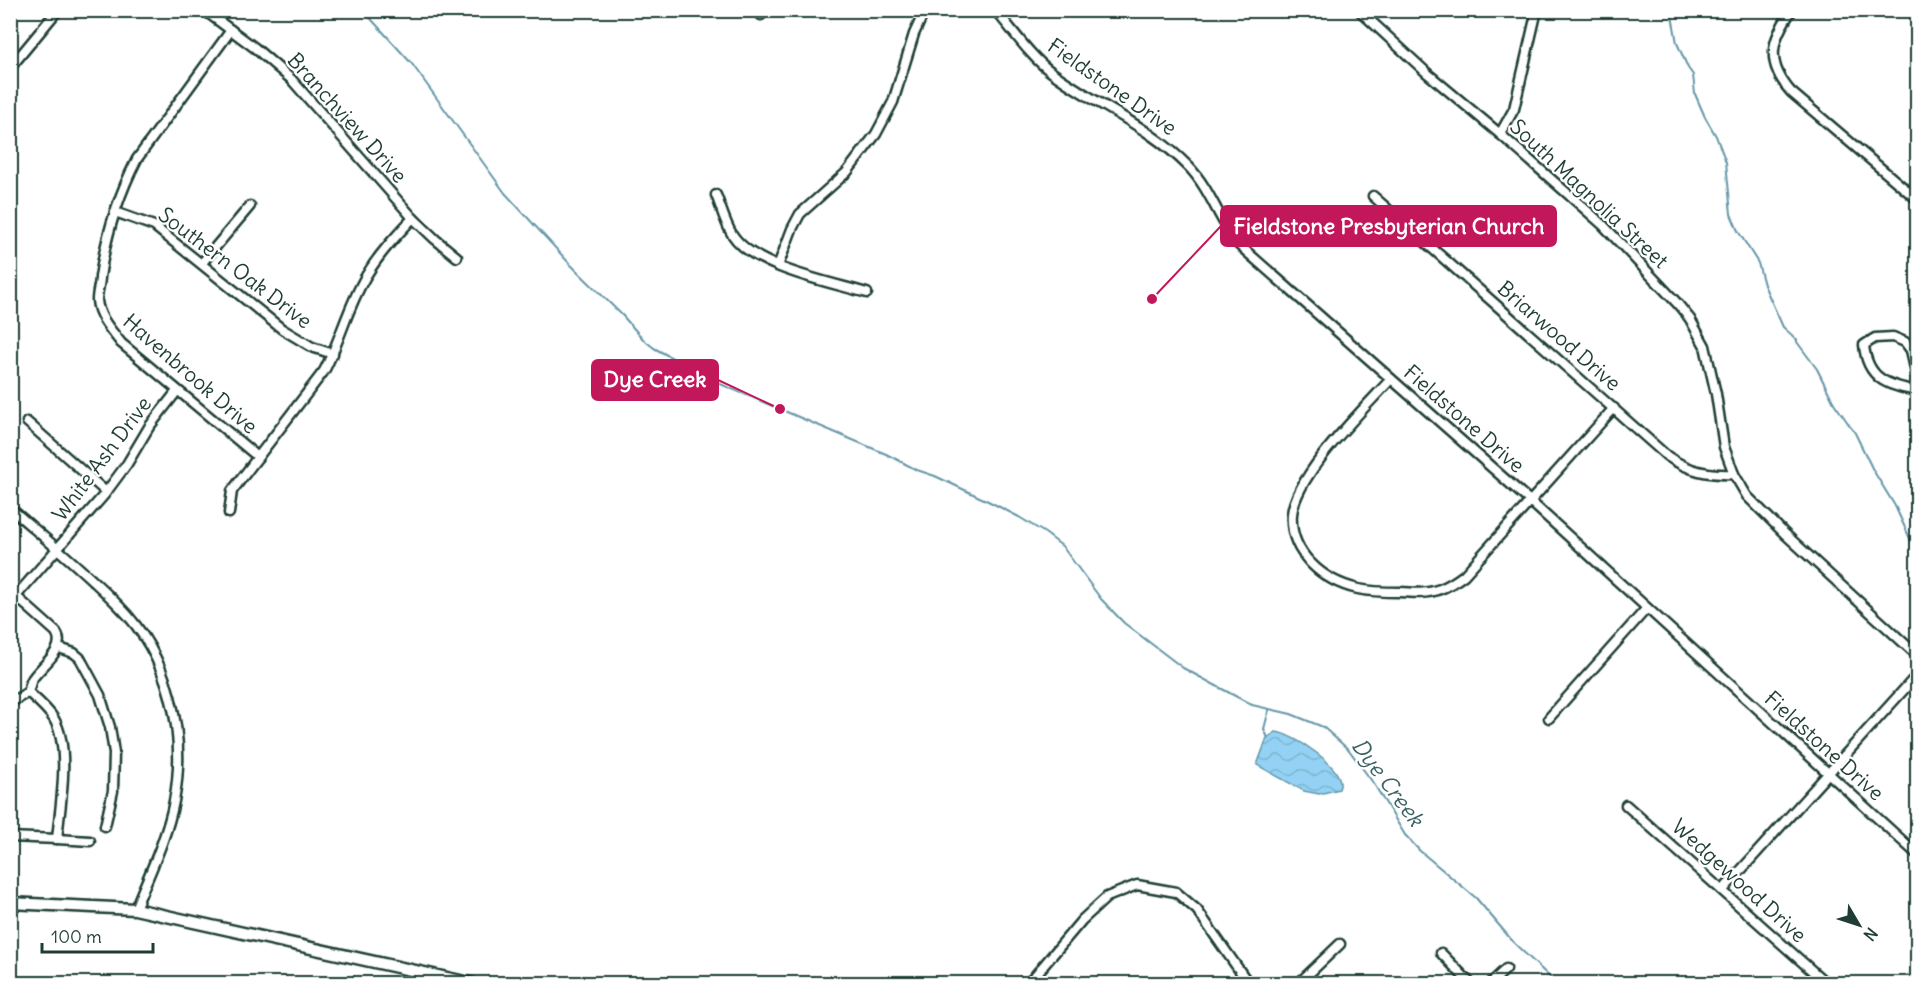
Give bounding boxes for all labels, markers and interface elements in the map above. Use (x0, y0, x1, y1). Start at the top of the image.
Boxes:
street label: Fieldstone Drive (1042, 32, 1182, 141)
street label: Branchview Drive (282, 47, 413, 188)
street label: South Magnolia Street (1504, 113, 1674, 274)
street label: Southern Oak Drive (153, 201, 318, 334)
callout: Fieldstone Presbyterian Church (1221, 206, 1556, 246)
text: Fieldstone Presbyterian Church (1234, 212, 1545, 240)
street label: Briarwood Drive (1492, 275, 1627, 397)
street label: Havenbrook Drive (117, 308, 263, 439)
street label: Fieldstone Drive (1398, 359, 1530, 479)
callout: Dye Creek (592, 360, 718, 400)
text: Dye Creek (604, 365, 706, 393)
street label: White Ash Drive (46, 391, 157, 526)
street label: Fieldstone Drive (1759, 685, 1890, 806)
water label: Dye Creek (1346, 733, 1431, 833)
street label: Wedgewood Drive (1666, 813, 1812, 948)
north arrow (1829, 895, 1889, 955)
scale bar (42, 916, 153, 954)
text: N (1859, 924, 1882, 945)
text: 100 m (51, 925, 102, 948)

